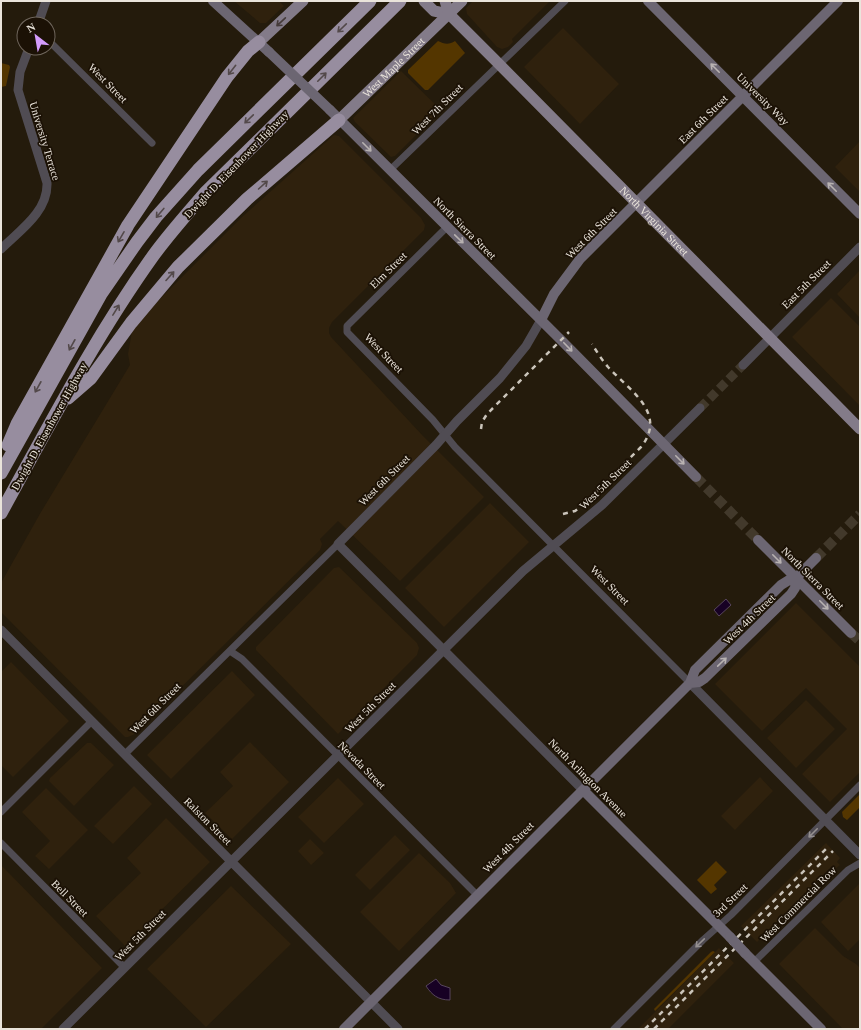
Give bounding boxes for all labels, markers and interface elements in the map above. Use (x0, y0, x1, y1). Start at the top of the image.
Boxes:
north arrow (16, 16, 56, 56)
one-way arrow (277, 17, 287, 26)
text: N (24, 20, 37, 35)
one-way arrow (337, 23, 347, 33)
street label: West Maple Street (360, 35, 427, 100)
street label: West Street (86, 61, 130, 105)
one-way arrow (710, 63, 720, 73)
one-way arrow (228, 65, 236, 76)
street label: University Way (734, 70, 792, 128)
one-way arrow (317, 72, 327, 82)
street label: West 7th Street (409, 81, 465, 137)
street label: East 6th Street (676, 92, 730, 146)
street label: University Terrace (27, 100, 63, 182)
street label: Dwight D. Eisenhower Highway (182, 108, 291, 220)
one-way arrow (244, 114, 254, 124)
one-way arrow (362, 142, 372, 152)
one-way arrow (258, 180, 268, 189)
one-way arrow (827, 182, 837, 192)
street label: North Virginia Street (617, 184, 691, 258)
street label: North Sierra Street (431, 194, 499, 262)
street label: West 6th Street (563, 205, 619, 261)
one-way arrow (155, 208, 164, 219)
one-way arrow (117, 231, 125, 243)
one-way arrow (454, 234, 464, 244)
street label: Elm Street (367, 249, 409, 291)
street label: East 5th Street (779, 257, 833, 311)
one-way arrow (166, 271, 175, 281)
one-way arrow (113, 304, 121, 316)
street label: West Street (362, 331, 406, 375)
one-way arrow (68, 338, 76, 350)
one-way arrow (563, 342, 573, 352)
street label: Dwight D. Eisenhower Highway (9, 360, 89, 492)
one-way arrow (33, 381, 41, 393)
street label: West 6th Street (356, 452, 412, 508)
one-way arrow (675, 455, 685, 465)
street label: West 5th Street (577, 456, 633, 512)
street label: North Sierra Street (779, 544, 847, 612)
one-way arrow (772, 554, 782, 564)
street label: West Street (588, 563, 632, 607)
street label: West 4th Street (721, 591, 777, 647)
one-way arrow (819, 601, 829, 610)
one-way arrow (717, 658, 727, 667)
street label: West 5th Street (342, 679, 398, 735)
street label: West 6th Street (127, 680, 183, 736)
street label: North Arlington Avenue (546, 736, 630, 820)
street label: Nevada Street (336, 739, 388, 791)
street label: Ralston Street (182, 795, 234, 847)
street label: West 4th Street (480, 819, 536, 875)
one-way arrow (809, 828, 818, 838)
street label: West Commercial Row (758, 864, 838, 944)
street label: Bell Street (49, 877, 91, 919)
street label: 3rd Street (710, 881, 750, 919)
street label: West 5th Street (112, 907, 168, 963)
one-way arrow (695, 938, 705, 948)

